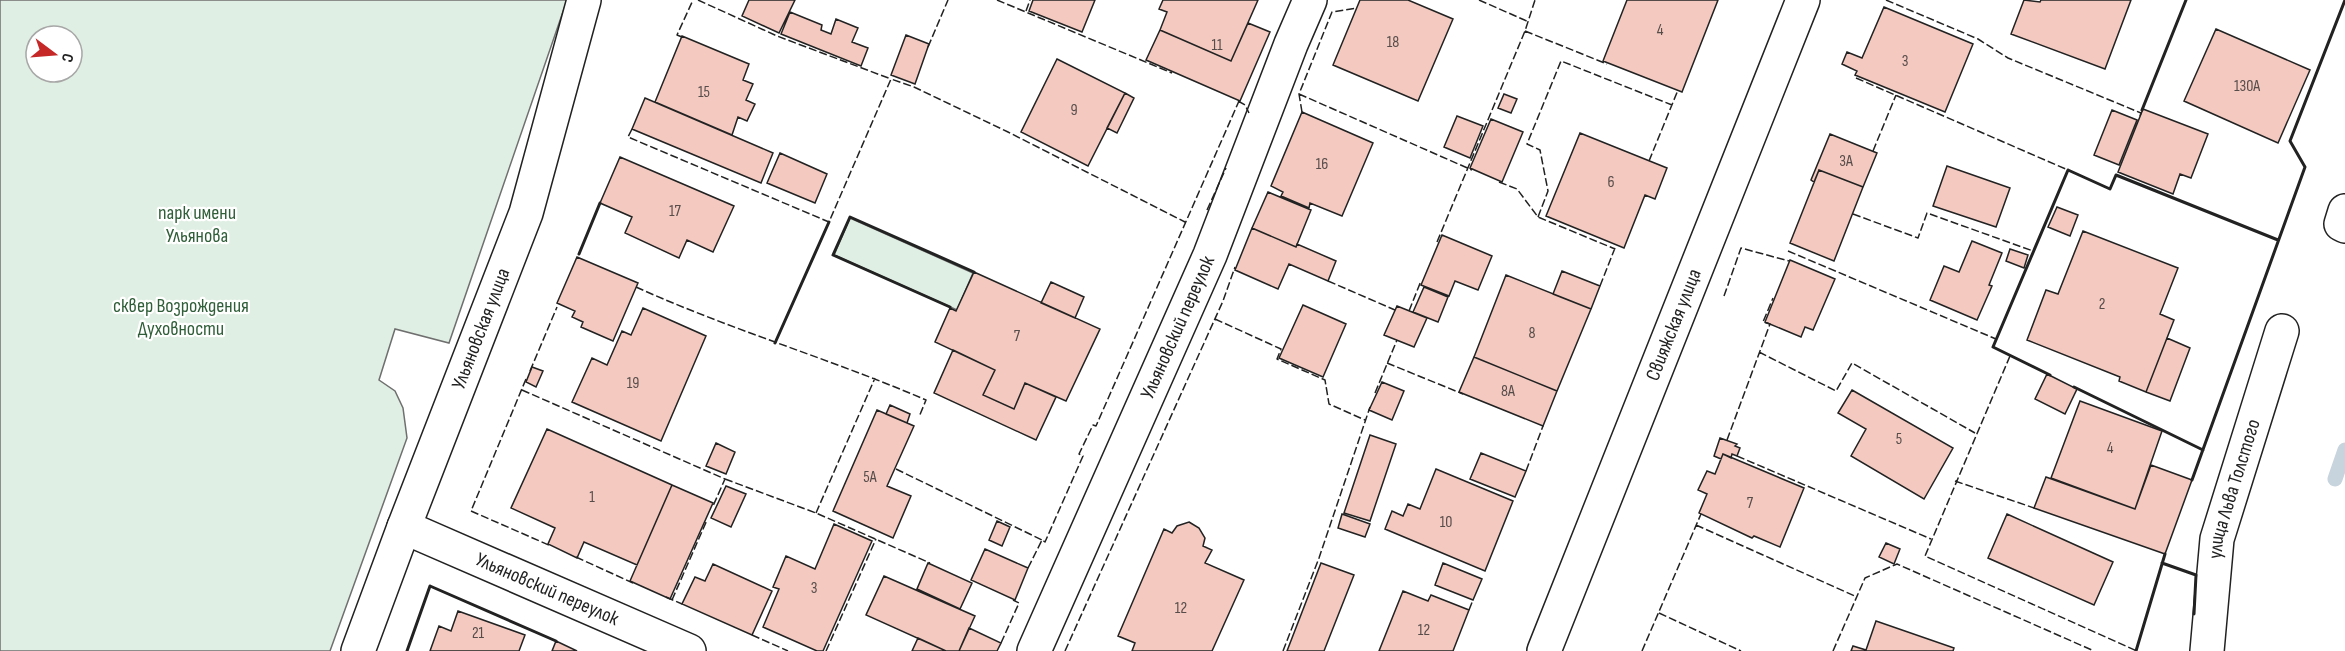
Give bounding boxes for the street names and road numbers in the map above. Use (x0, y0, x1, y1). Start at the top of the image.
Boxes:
street label: Ульяновский переулок (1136, 252, 1220, 403)
street label: Ульяновская улица (447, 265, 515, 393)
street label: Свияжская улица (1641, 266, 1707, 384)
street label: улица Льва Толстого (2203, 416, 2266, 560)
street label: Ульяновский переулок (472, 548, 623, 631)

